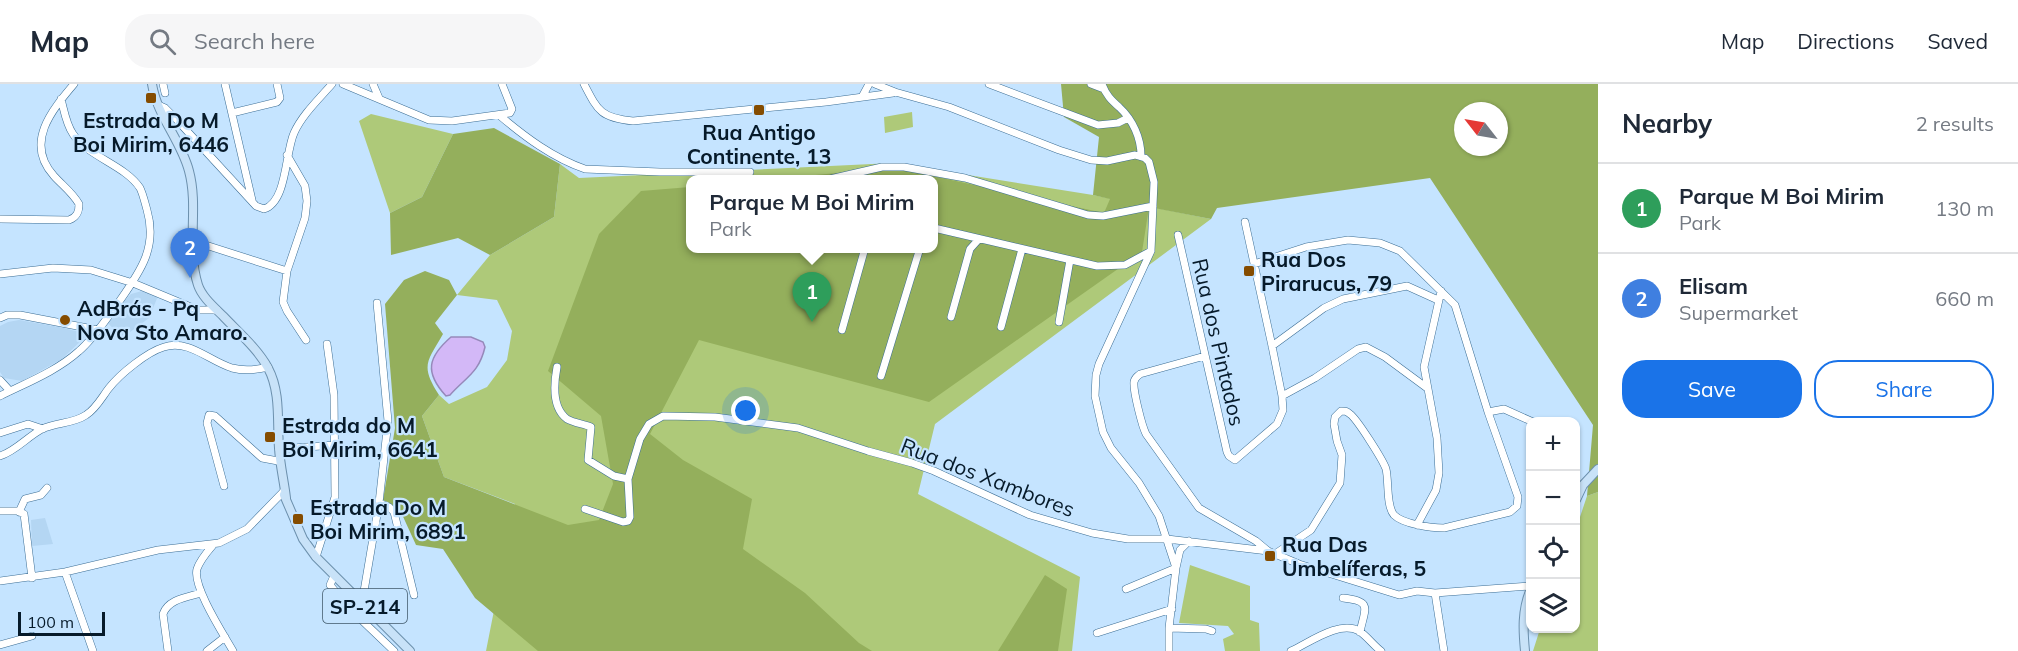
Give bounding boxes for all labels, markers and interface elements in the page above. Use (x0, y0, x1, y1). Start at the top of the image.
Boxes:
search box (125, 14, 545, 68)
text: Map (30, 24, 89, 59)
icon: search (146, 25, 179, 58)
text: Search here (194, 27, 315, 55)
text: Map (1721, 28, 1764, 54)
text: Directions (1797, 28, 1894, 54)
text: Saved (1927, 28, 1988, 54)
marker: Estrada Do M Boi Mirim, 6446 (144, 91, 158, 105)
north arrow (1454, 102, 1508, 156)
marker: Rua Antigo Continente, 13 (752, 103, 766, 117)
place label: Estrada Do M Boi Mirim, 6446 (73, 107, 229, 157)
text: Nearby (1622, 107, 1712, 140)
text: 2 results (1916, 111, 1994, 136)
place label: Rua Antigo Continente, 13 (687, 119, 831, 169)
popup (686, 175, 938, 253)
text: Parque M Boi Mirim (1679, 182, 1884, 210)
text: Parque M Boi Mirim (709, 188, 915, 216)
text: 1 (1636, 196, 1648, 221)
text: 130 m (1935, 196, 1994, 221)
text: Park (1679, 210, 1721, 235)
text: Park (709, 216, 751, 241)
pin: 2 (170, 228, 210, 278)
place label: Rua Dos Pirarucus, 79 (1261, 246, 1392, 296)
street label: Rua dos Pintados (1187, 256, 1251, 428)
marker: Rua Dos Pirarucus, 79 (1242, 264, 1256, 278)
pin: 1 (792, 272, 832, 322)
text: Elisam (1679, 272, 1748, 300)
text: 2 (1636, 286, 1648, 311)
text: 660 m (1935, 286, 1994, 311)
place label: AdBrás - Pq Nova Sto Amaro. (77, 295, 248, 345)
text: Supermarket (1679, 300, 1798, 325)
marker: AdBrás - Pq Nova Sto Amaro. (58, 313, 72, 327)
button: Save (1622, 360, 1802, 418)
button: Share (1814, 360, 1994, 418)
your location (731, 396, 760, 425)
place label: Estrada do M Boi Mirim, 6641 (282, 412, 438, 462)
map controls (1526, 417, 1580, 633)
button: + (1526, 417, 1580, 471)
marker: Estrada do M Boi Mirim, 6641 (263, 430, 277, 444)
street label: Rua dos Xambores (898, 432, 1078, 522)
button: − (1526, 471, 1580, 525)
place label: Estrada Do M Boi Mirim, 6891 (310, 494, 466, 544)
marker: Estrada Do M Boi Mirim, 6891 (291, 512, 305, 526)
button: locate (1526, 525, 1580, 579)
place label: Rua Das Umbelíferas, 5 (1282, 531, 1426, 581)
marker: Rua Das Umbelíferas, 5 (1263, 549, 1277, 563)
button: layers (1526, 579, 1580, 633)
road number: SP-214 (323, 589, 407, 623)
scale bar (18, 609, 105, 636)
text: 100 m (27, 612, 74, 632)

